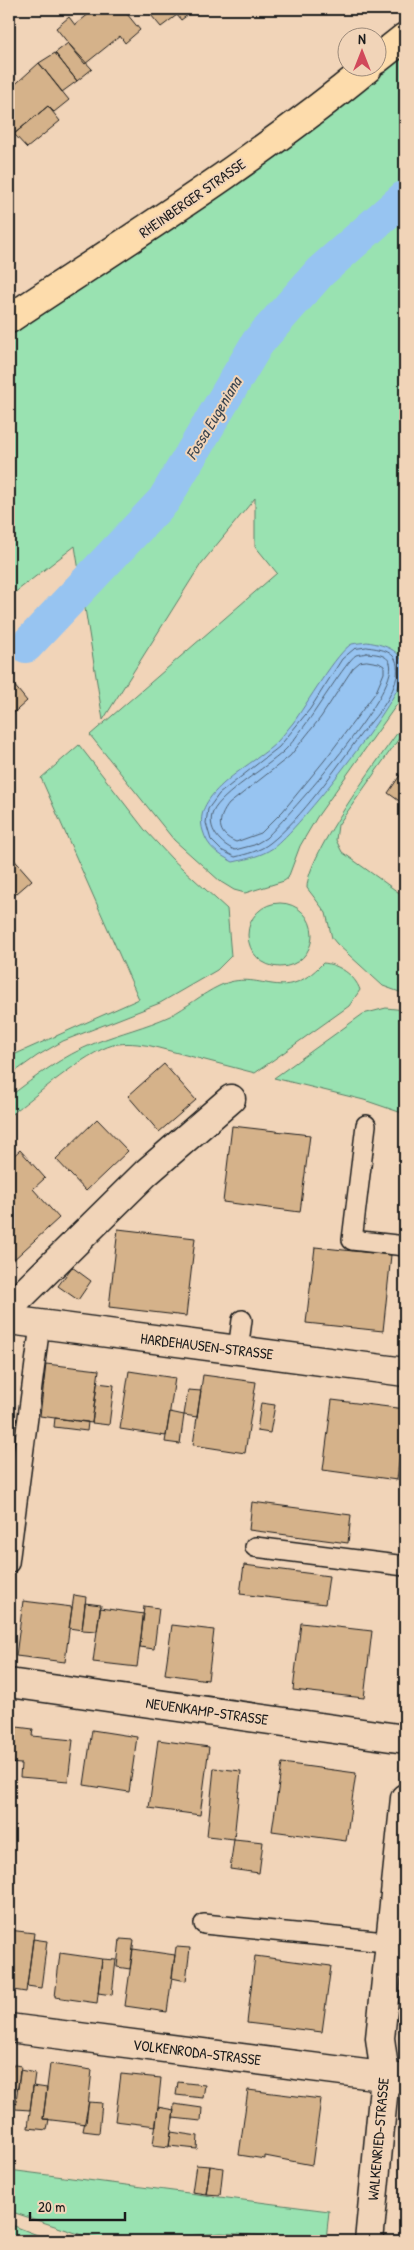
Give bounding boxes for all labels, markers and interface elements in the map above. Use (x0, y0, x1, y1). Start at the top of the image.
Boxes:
north arrow (336, 28, 386, 78)
text: N (358, 29, 366, 48)
street label: RHEINBERGER STRASSE (135, 153, 250, 243)
water label: Fossa Eugeniana (180, 371, 247, 463)
street label: HARDEHAUSEN-STRASSE (139, 1327, 275, 1365)
street label: NEUENKAMP-STRASSE (144, 1692, 270, 1730)
street label: VOLKENRODA-STRASSE (132, 2034, 263, 2070)
street label: WALKENRIED-STRASSE (362, 2076, 394, 2201)
scale bar (30, 2190, 125, 2222)
text: 20 m (38, 2196, 65, 2217)

